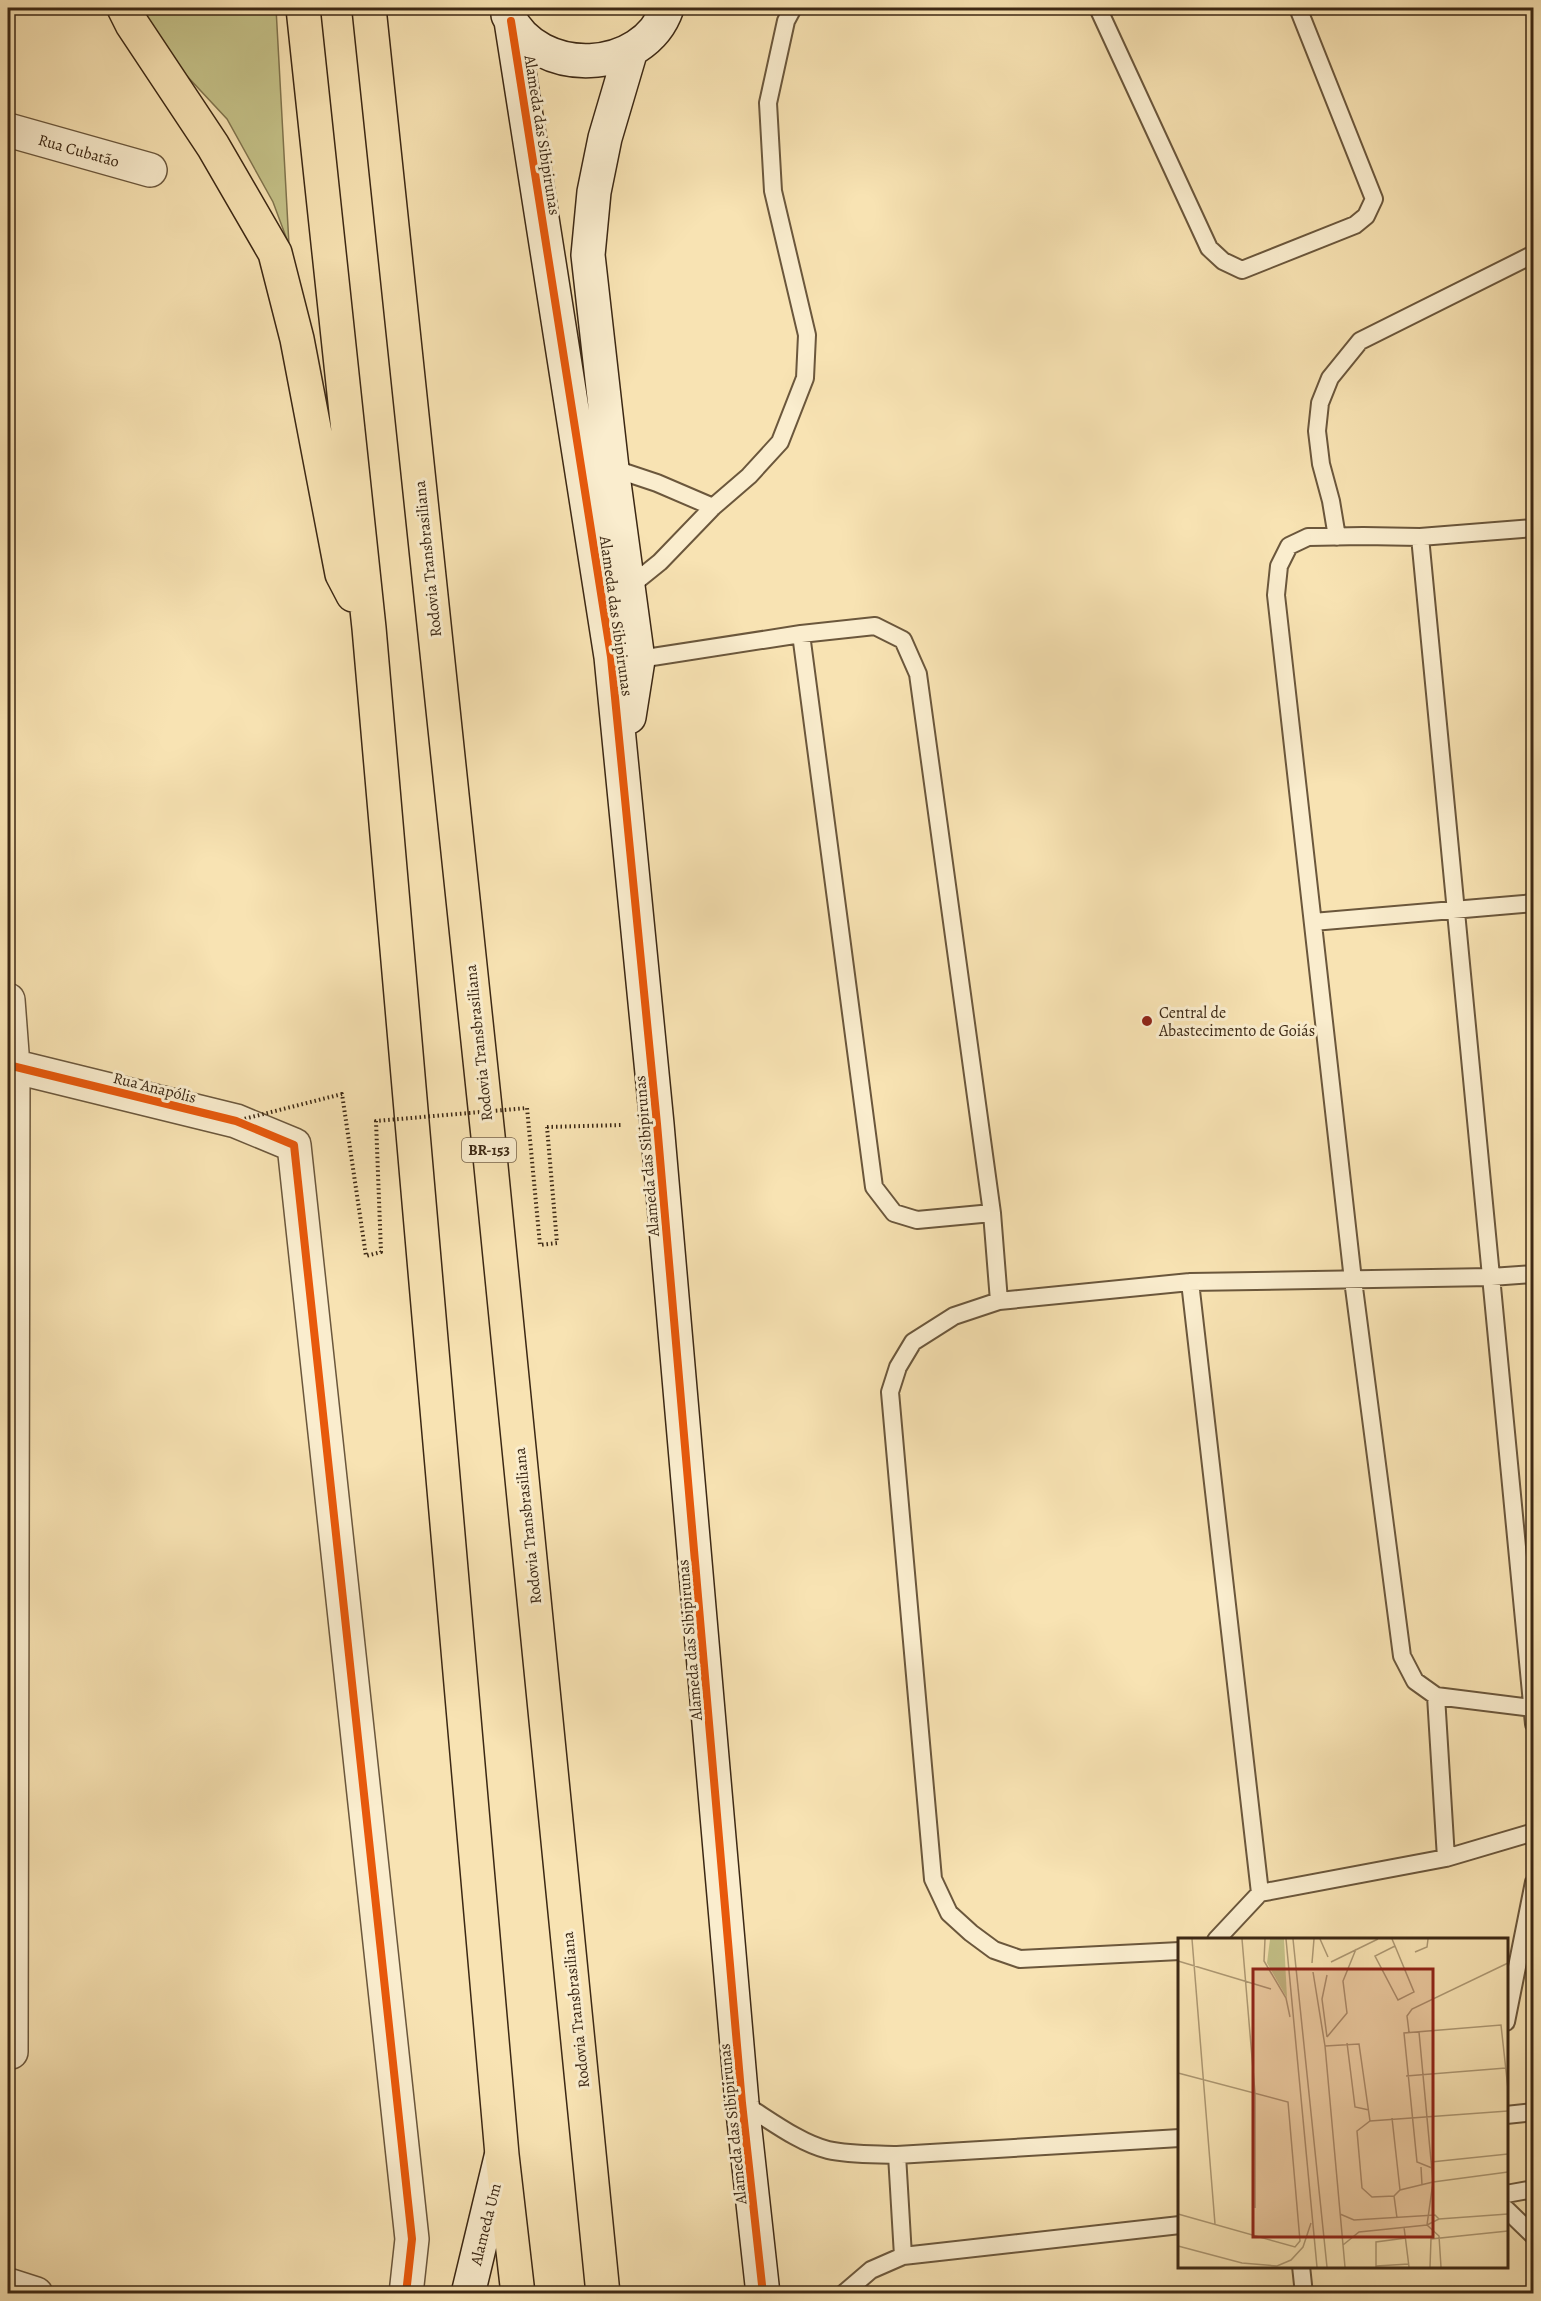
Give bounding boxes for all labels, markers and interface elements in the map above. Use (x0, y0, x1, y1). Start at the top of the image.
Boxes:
street label: Alameda das Sibipirunas (518, 53, 566, 217)
street label: Rua Cubatão (36, 129, 122, 173)
street label: Rodovia Transbrasiliana (409, 479, 447, 638)
street label: Alameda das Sibipirunas (594, 534, 638, 698)
street label: Rodovia Transbrasiliana (460, 963, 498, 1122)
place label: Central de Abastecimento de Goiás (1158, 1002, 1315, 1042)
marker: Central de Abastecimento de Goiás (1140, 1014, 1154, 1028)
street label: Rua Anapólis (111, 1067, 199, 1109)
street label: Alameda das Sibipirunas (629, 1074, 665, 1238)
road number: BR-153 (462, 1138, 516, 1162)
street label: Rodovia Transbrasiliana (509, 1446, 547, 1605)
street label: Alameda das Sibipirunas (672, 1558, 708, 1722)
street label: Rodovia Transbrasiliana (557, 1930, 595, 2089)
inset map (1178, 1938, 1508, 2268)
street label: Alameda das Sibipirunas (714, 2042, 752, 2206)
street label: Alameda Um (465, 2181, 507, 2269)

